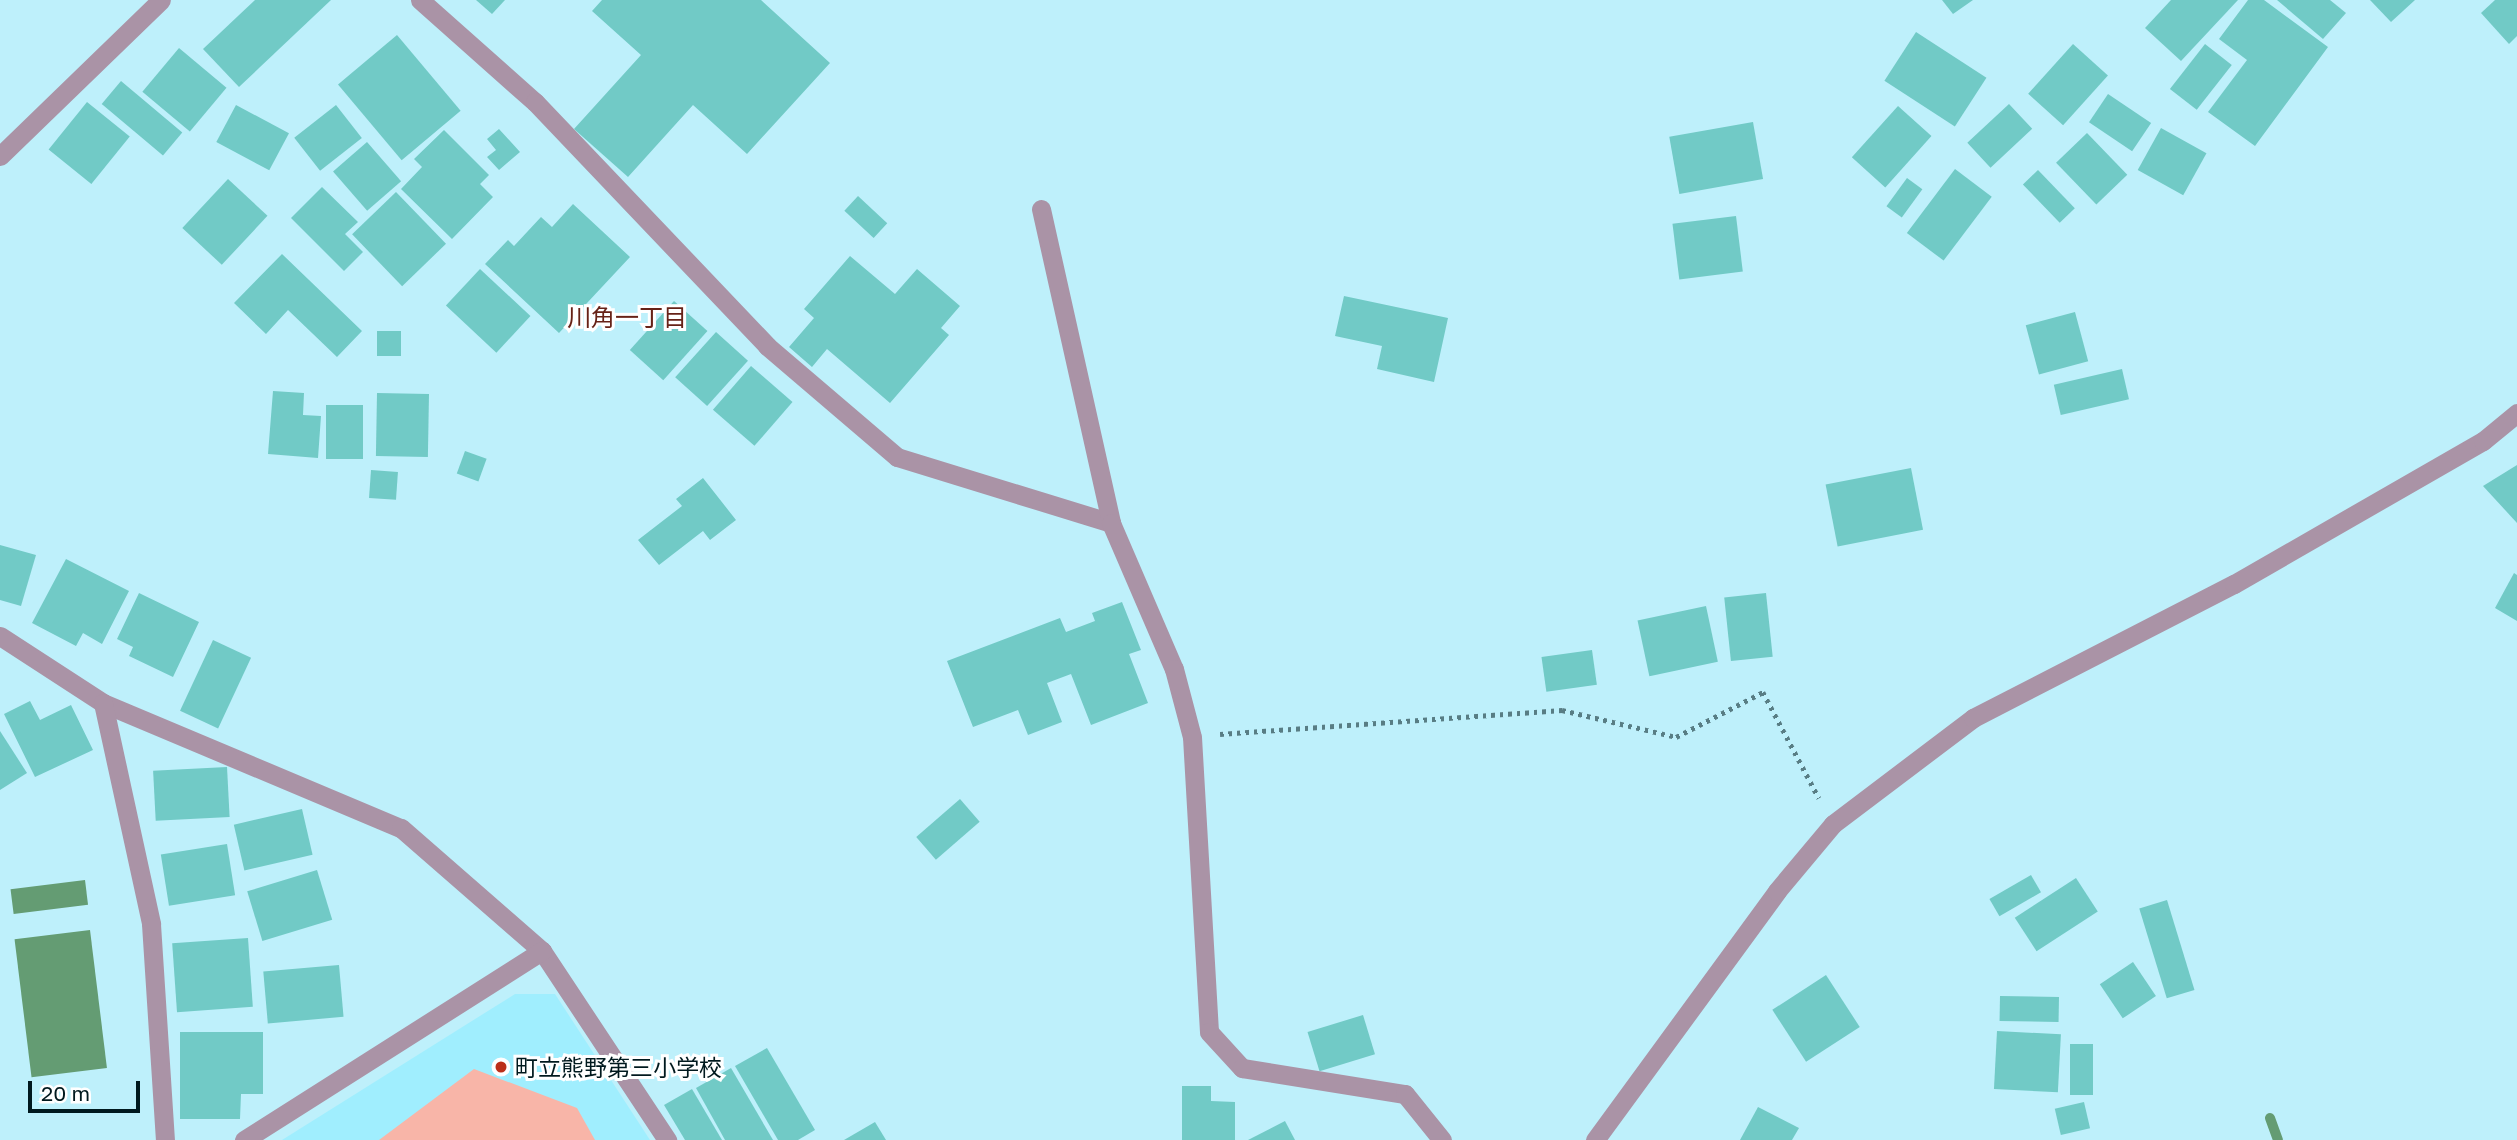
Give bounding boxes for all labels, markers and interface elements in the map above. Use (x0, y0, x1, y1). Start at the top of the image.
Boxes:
district label: 川角一丁目 (567, 303, 687, 331)
place label: 町立熊野第三小学校 (515, 1053, 722, 1081)
marker: 町立熊野第三小学校 (493, 1059, 509, 1075)
scale bar (32, 1066, 144, 1110)
text: 20 m (41, 1080, 90, 1106)

